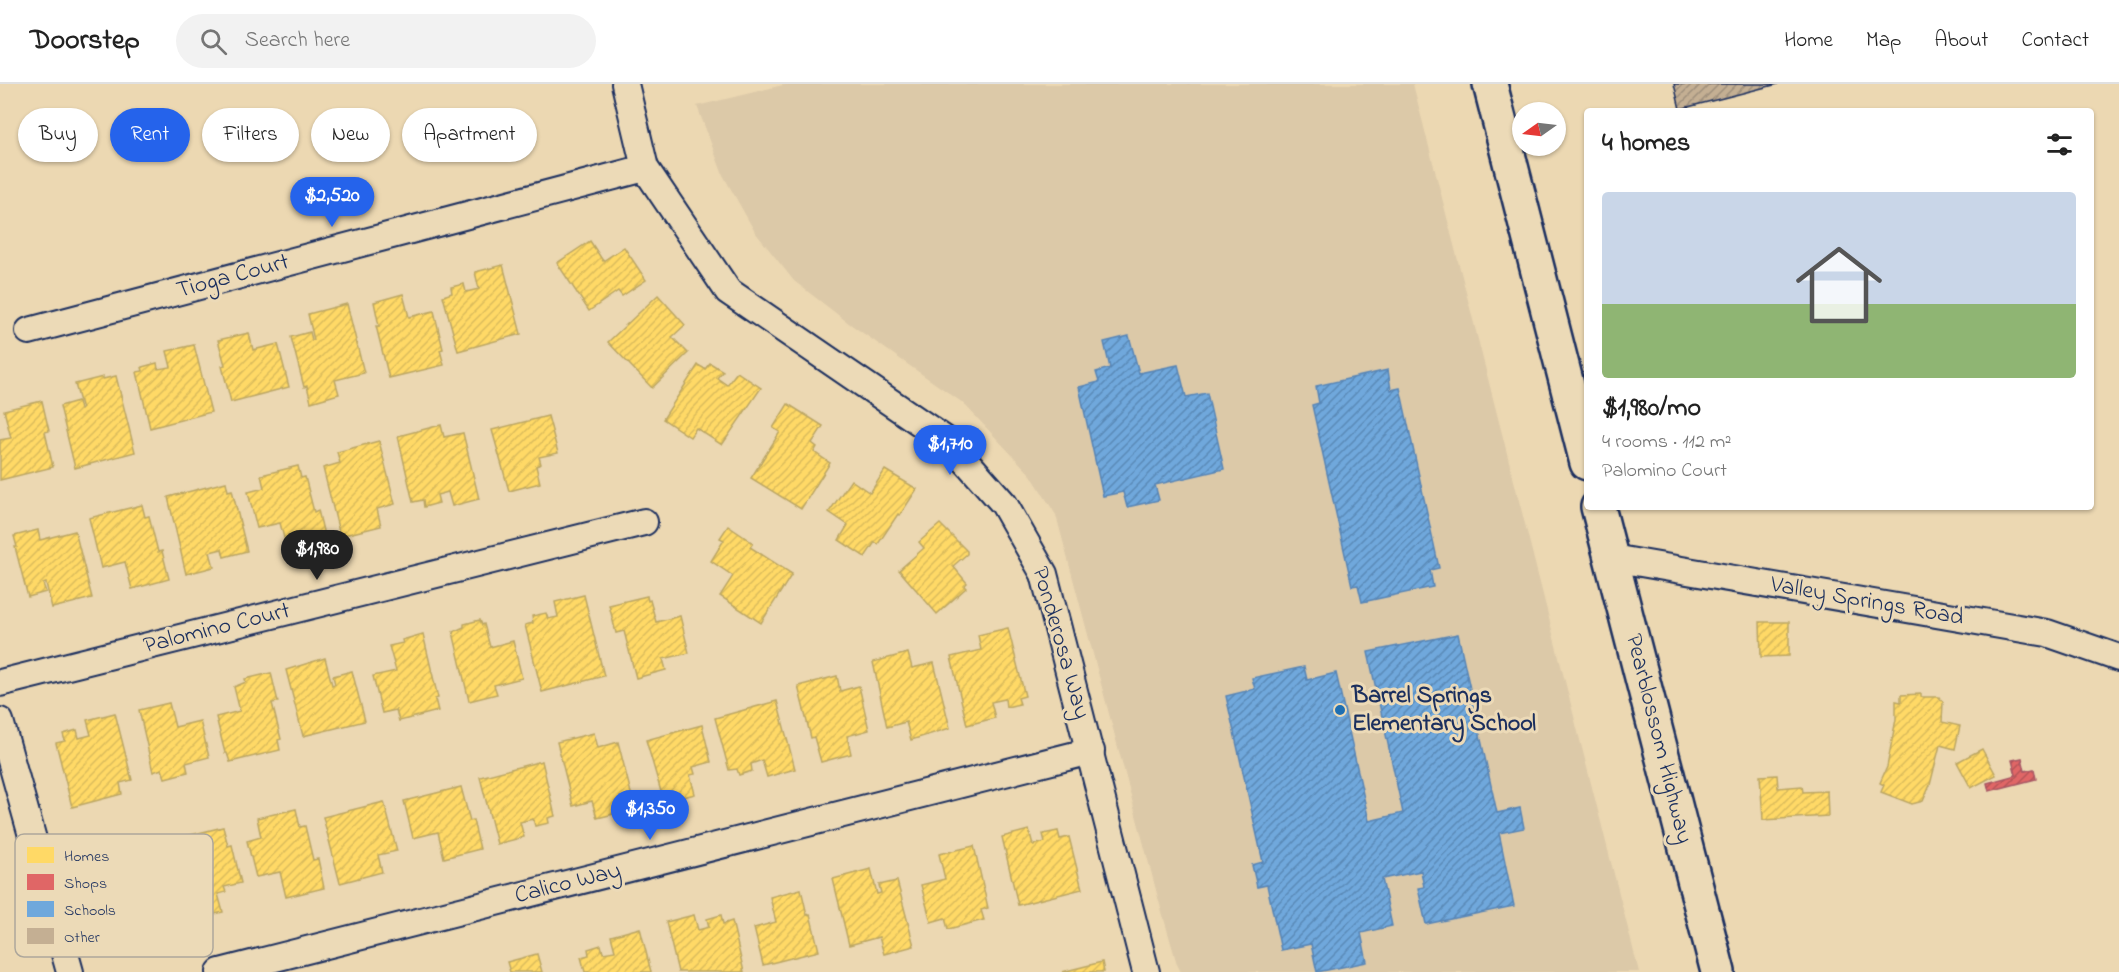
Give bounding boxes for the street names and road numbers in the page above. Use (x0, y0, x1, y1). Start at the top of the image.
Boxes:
street label: Tioga Court (173, 245, 293, 309)
street label: Ponderosa Way (1021, 563, 1098, 724)
street label: Valley Springs Road (1766, 568, 1967, 637)
street label: Palomino Court (140, 594, 294, 664)
street label: Pearblossom Highway (1614, 630, 1701, 848)
street label: Calico Way (511, 854, 625, 915)

